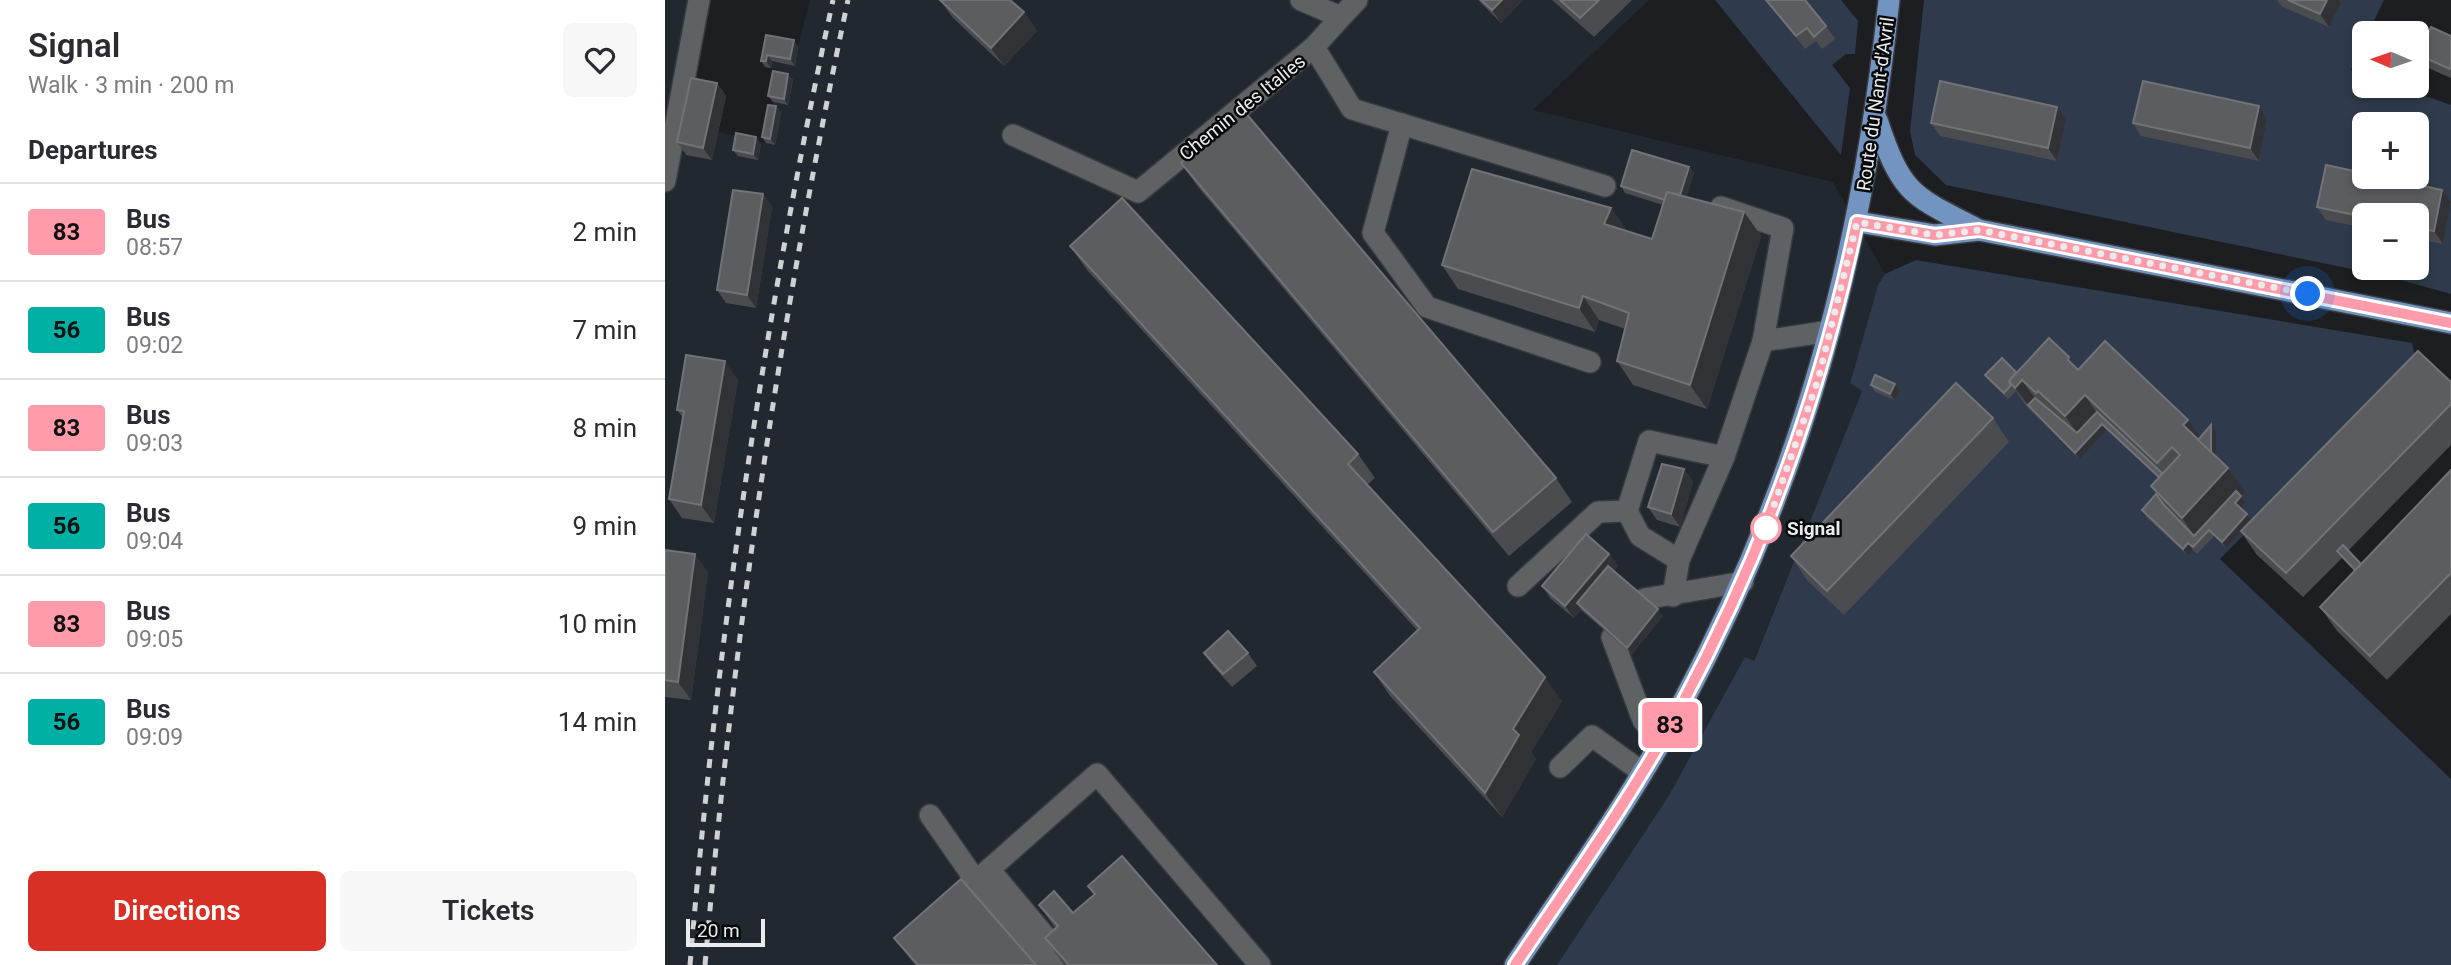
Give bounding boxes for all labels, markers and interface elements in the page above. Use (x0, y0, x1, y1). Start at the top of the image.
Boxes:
street label: Route du Nant-d'Avril (1852, 16, 1899, 193)
north arrow (2352, 21, 2429, 98)
map controls (2352, 21, 2429, 280)
button: heart (563, 23, 637, 97)
text: Signal (28, 26, 120, 65)
street label: Chemin des Italies (1175, 50, 1310, 165)
text: Walk · 3 min · 200 m (28, 72, 234, 99)
button: + (2352, 112, 2429, 189)
text: Departures (28, 135, 158, 165)
button: − (2352, 203, 2429, 280)
text: Bus (126, 204, 171, 234)
text: 2 min (572, 217, 637, 247)
text: 83 (53, 218, 80, 246)
text: 08:57 (126, 234, 183, 261)
your location (2290, 276, 2325, 311)
text: Bus (126, 302, 171, 332)
text: 7 min (572, 315, 637, 345)
text: 56 (53, 316, 80, 344)
text: 09:02 (126, 332, 183, 359)
text: Bus (126, 400, 171, 430)
text: 8 min (572, 413, 637, 443)
text: 83 (53, 414, 80, 442)
text: 09:03 (126, 430, 183, 457)
text: Bus (126, 498, 171, 528)
text: 9 min (572, 511, 637, 541)
text: 56 (53, 512, 80, 540)
marker: Signal (1751, 513, 1781, 543)
place label: Signal (1787, 517, 1840, 540)
text: 09:04 (126, 528, 183, 555)
text: Bus (126, 596, 171, 626)
text: 10 min (558, 609, 637, 639)
text: 83 (53, 610, 80, 638)
text: 09:05 (126, 626, 183, 653)
text: Bus (126, 694, 171, 724)
line badge: 83 (1639, 702, 1701, 748)
text: 14 min (558, 707, 637, 737)
text: 56 (53, 708, 80, 736)
text: 83 (1656, 711, 1684, 739)
text: 09:09 (126, 724, 183, 751)
button: Directions (28, 871, 326, 951)
button: Tickets (340, 871, 637, 951)
scale bar (686, 916, 765, 948)
text: 20 m (697, 919, 740, 942)

